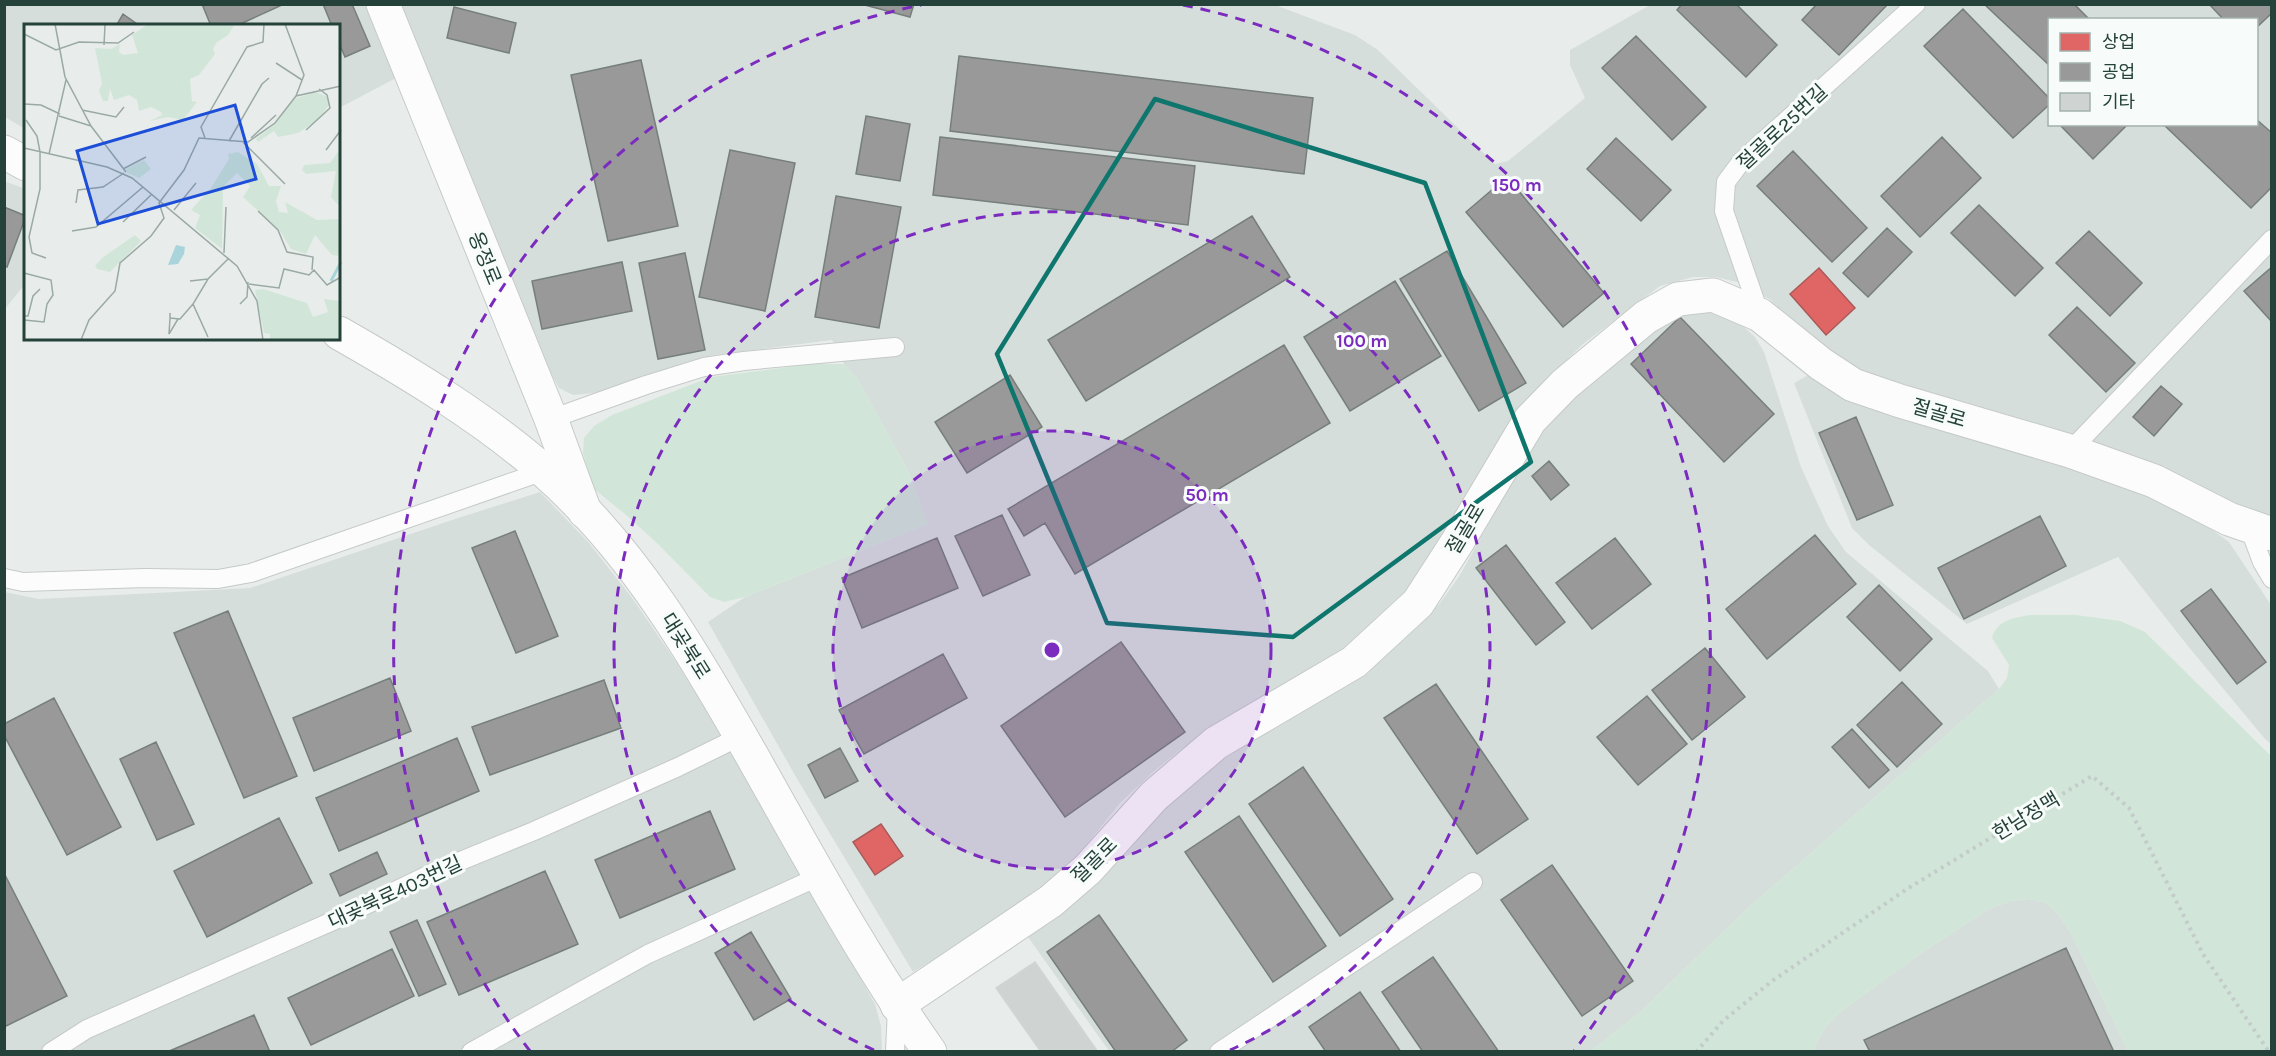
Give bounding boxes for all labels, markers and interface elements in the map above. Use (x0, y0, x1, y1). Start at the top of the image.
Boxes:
legend (2048, 18, 2258, 126)
inset map (24, 24, 340, 340)
text: 상업 (2102, 31, 2135, 53)
text: 공업 (2102, 61, 2135, 83)
street label: 절골로25번길 (1732, 80, 1832, 175)
text: 기타 (2102, 91, 2136, 113)
text: 150 m (1492, 174, 1542, 196)
street label: 옹정로 (464, 228, 506, 288)
text: 100 m (1337, 330, 1387, 352)
street label: 절골로 (1909, 395, 1969, 432)
text: 50 m (1185, 484, 1229, 506)
street label: 절골로 (1441, 500, 1490, 559)
street label: 대곶북로 (656, 609, 715, 684)
centre of rings (1042, 640, 1062, 660)
street label: 한남정맥 (1989, 788, 2064, 845)
street label: 절골로 (1067, 833, 1122, 888)
street label: 대곶북로403번길 (325, 851, 466, 934)

